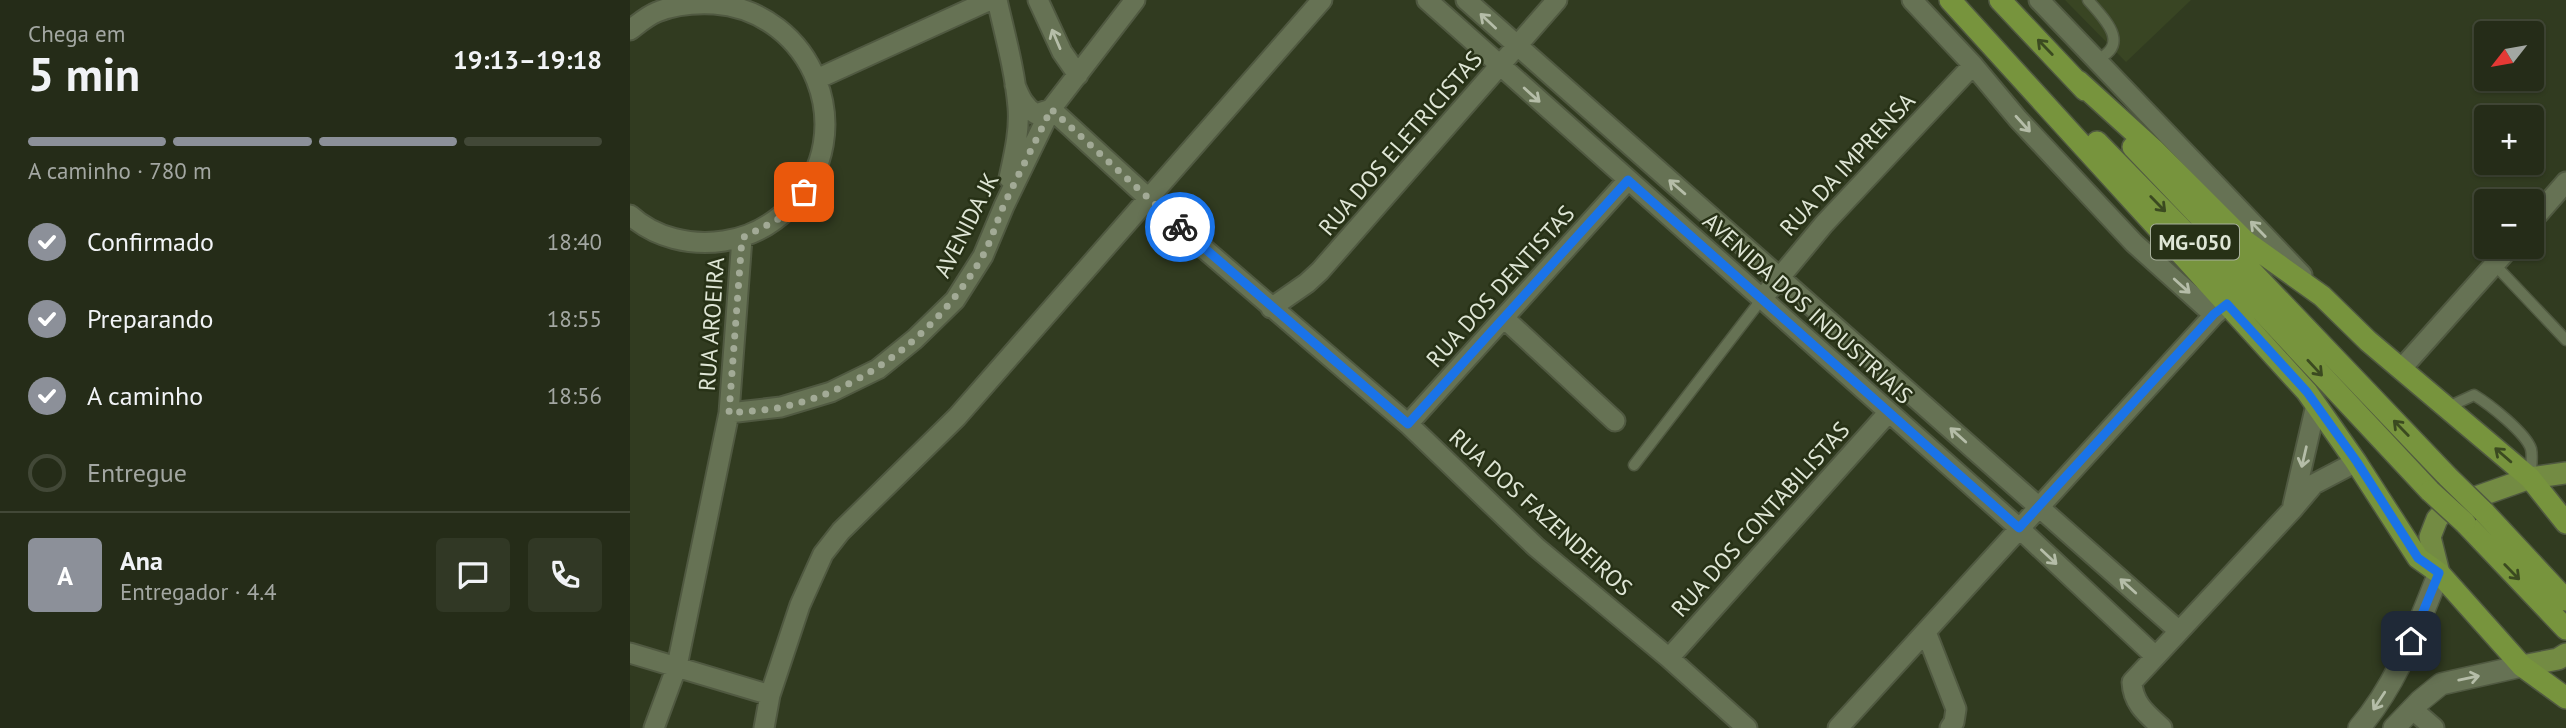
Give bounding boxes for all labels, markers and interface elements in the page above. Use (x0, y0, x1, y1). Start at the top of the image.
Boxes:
one-way arrow (1480, 12, 1497, 29)
text: Chega em (28, 19, 125, 48)
north arrow (2474, 21, 2544, 91)
map controls (2474, 21, 2544, 259)
one-way arrow (1049, 28, 1062, 50)
one-way arrow (2037, 39, 2054, 56)
text: 19:13–19:18 (453, 43, 602, 76)
text: 5 min (28, 44, 140, 104)
street label: RUA DOS ELETRICISTAS (1312, 45, 1488, 241)
street label: RUA DA IMPRENSA (1773, 86, 1921, 242)
one-way arrow (1523, 87, 1541, 103)
button: + (2474, 105, 2544, 175)
one-way arrow (2014, 115, 2031, 132)
text: A caminho · 780 m (28, 156, 212, 185)
pin (774, 162, 834, 222)
street label: AVENIDA JK (927, 168, 1005, 282)
icon: bag (785, 173, 823, 211)
one-way arrow (1669, 179, 1687, 195)
button: − (2474, 189, 2544, 259)
courier (1145, 192, 1215, 262)
one-way arrow (2149, 195, 2166, 212)
street label: RUA DOS DENTISTAS (1420, 199, 1580, 373)
street label: AVENIDA DOS INDUSTRIAIS (1697, 206, 1919, 410)
icon: bike (1161, 208, 1199, 246)
one-way arrow (2249, 220, 2266, 237)
icon: check (28, 223, 66, 261)
road number: MG-050 (2151, 224, 2239, 260)
text: Confirmado (87, 225, 214, 258)
text: 18:40 (547, 227, 602, 256)
street label: RUA AROEIRA (692, 256, 730, 392)
one-way arrow (2173, 278, 2191, 294)
icon: check (28, 300, 66, 338)
text: Preparando (87, 302, 214, 335)
text: 18:55 (547, 304, 602, 333)
one-way arrow (2307, 359, 2323, 377)
icon: check (28, 377, 66, 415)
text: A caminho (87, 379, 203, 412)
text: 18:56 (547, 381, 602, 410)
street label: RUA DOS CONTABILISTAS (1665, 415, 1855, 623)
one-way arrow (2393, 420, 2410, 437)
street label: RUA DOS FAZENDEIROS (1443, 422, 1639, 602)
one-way arrow (1950, 426, 1967, 443)
one-way arrow (2297, 445, 2311, 468)
one-way arrow (2495, 447, 2513, 463)
text: Entregue (87, 456, 187, 489)
button: chat (436, 538, 510, 612)
button: phone (528, 538, 602, 612)
text: Ana (120, 544, 163, 577)
one-way arrow (2040, 548, 2057, 565)
text: A (57, 559, 73, 592)
one-way arrow (2503, 563, 2520, 580)
text: Entregador · 4.4 (120, 577, 277, 606)
one-way arrow (2119, 578, 2137, 594)
pin (2381, 611, 2441, 671)
icon: home (2392, 622, 2430, 660)
one-way arrow (2457, 670, 2480, 684)
one-way arrow (2371, 691, 2386, 710)

